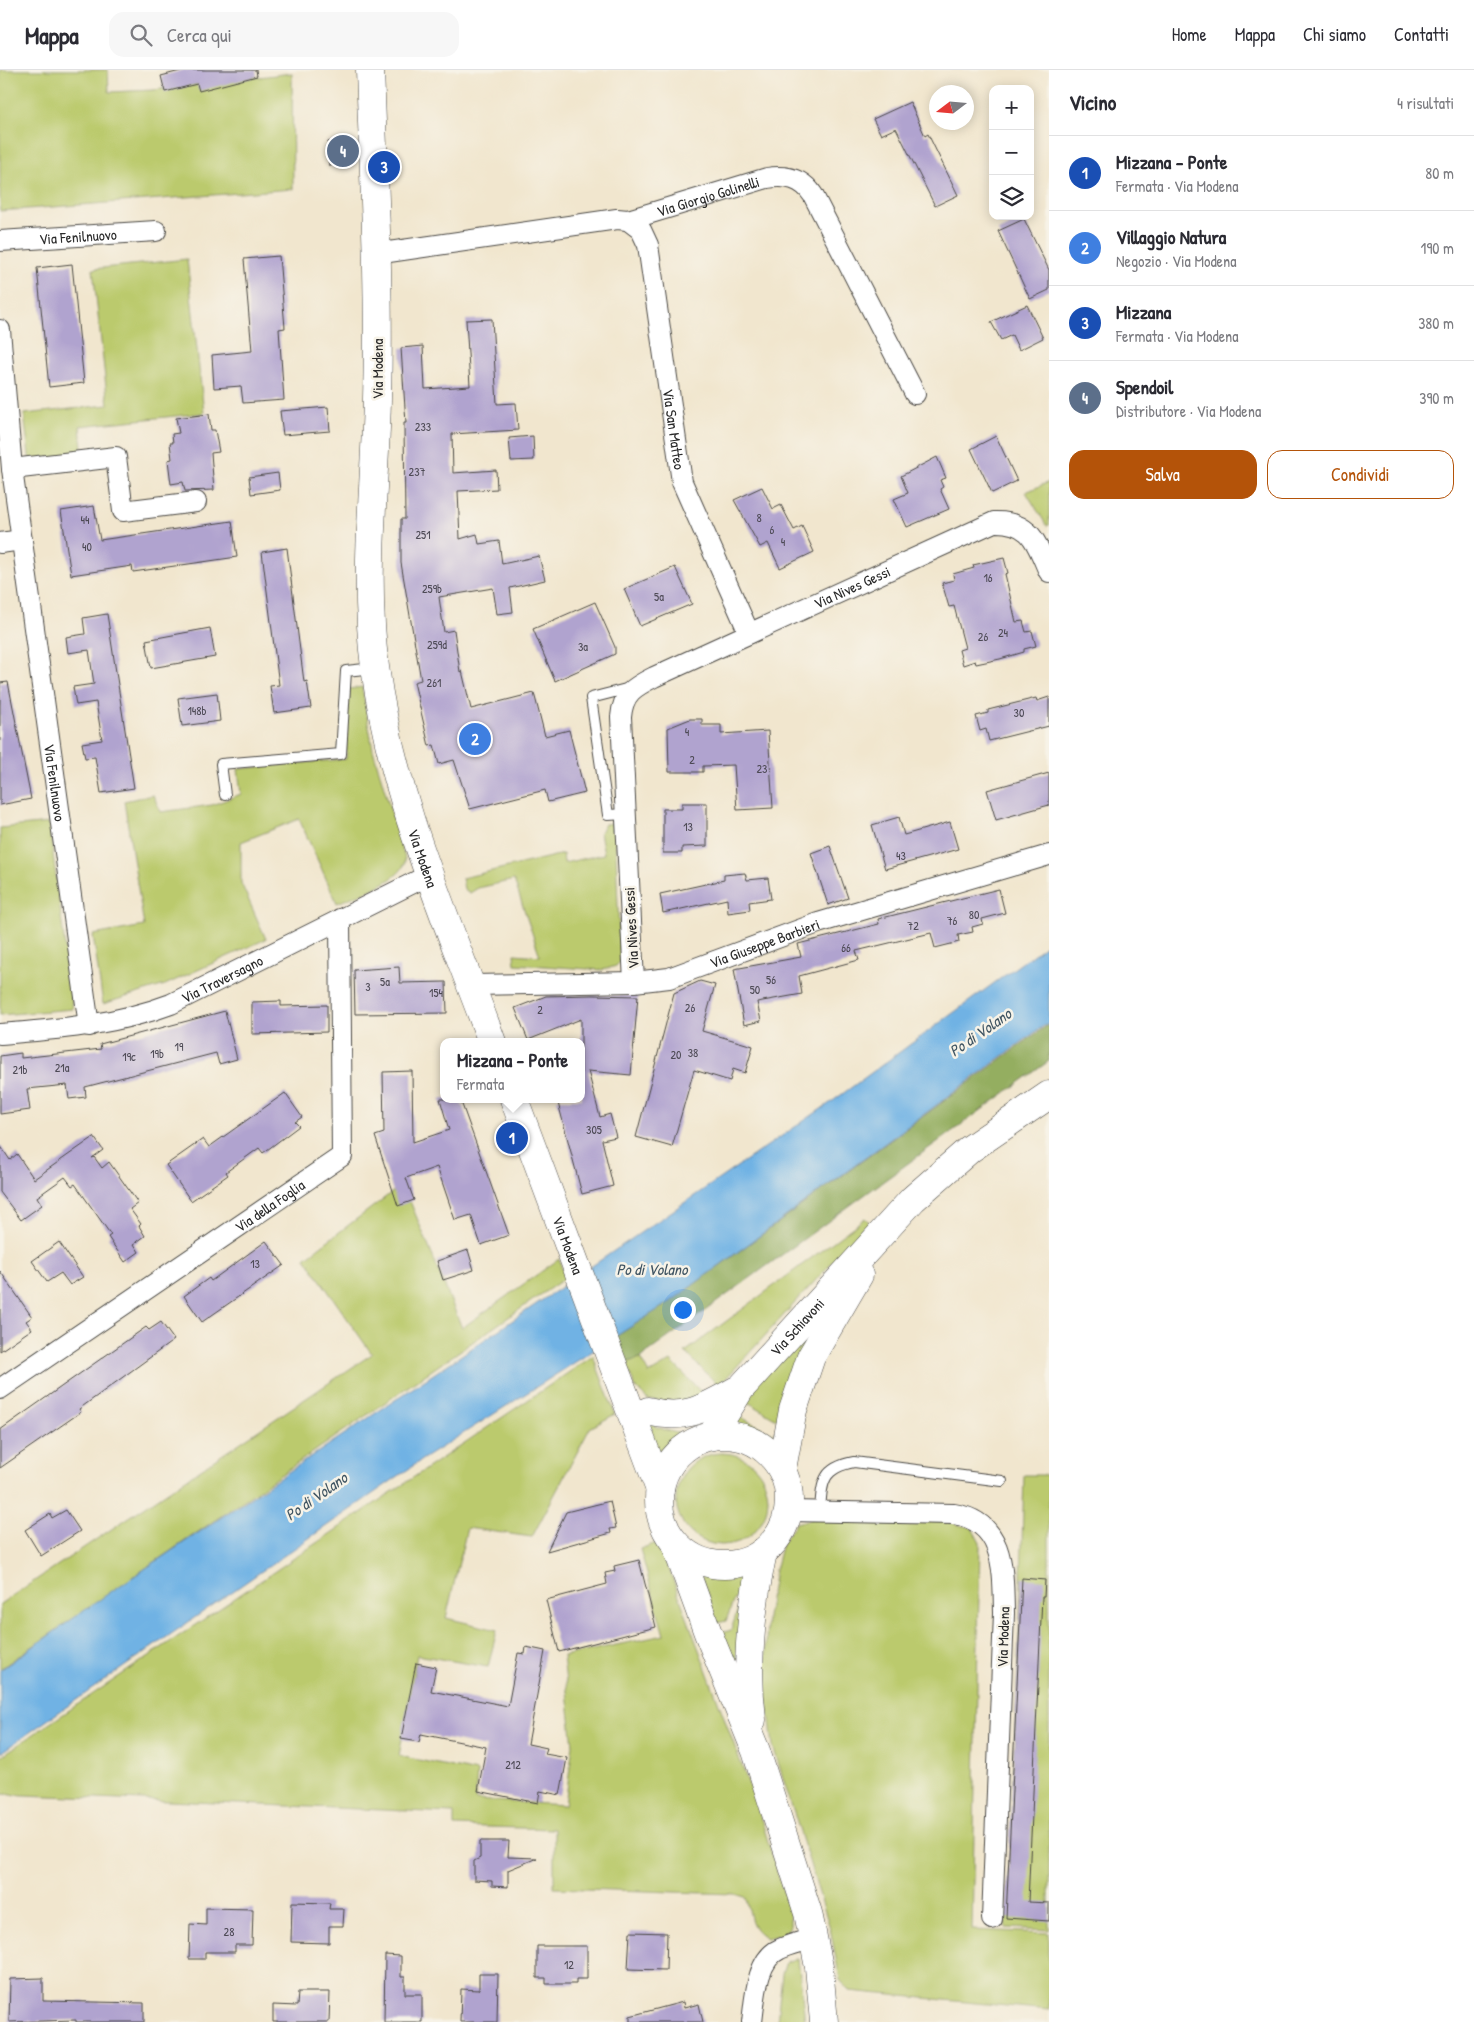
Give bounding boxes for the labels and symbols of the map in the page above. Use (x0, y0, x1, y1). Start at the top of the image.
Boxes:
north arrow (929, 85, 974, 130)
pin: 4 (327, 132, 359, 170)
pin: 3 (368, 148, 400, 186)
street label: Via Giorgio Golinelli (654, 170, 762, 221)
street label: Via Fenilnuovo (38, 223, 117, 249)
street label: Via Modena (367, 339, 388, 399)
street label: Via San Matteo (658, 387, 691, 471)
house number: 233 (415, 418, 431, 435)
house number: 237 (409, 463, 426, 480)
house number: 8 (756, 509, 762, 526)
house number: 44 (80, 511, 90, 528)
house number: 6 (770, 521, 775, 538)
house number: 251 (415, 526, 431, 543)
house number: 4 (781, 533, 786, 550)
house number: 40 (82, 538, 92, 555)
street label: Via Nives Gessi (810, 560, 893, 613)
house number: 16 (983, 569, 993, 586)
house number: 259b (422, 580, 442, 597)
house number: 5a (654, 588, 664, 605)
house number: 24 (998, 624, 1009, 641)
house number: 26 (978, 628, 988, 645)
house number: 259d (427, 636, 447, 653)
house number: 3a (578, 638, 588, 655)
house number: 261 (427, 674, 441, 691)
house number: 148b (188, 702, 207, 719)
house number: 30 (1014, 704, 1024, 721)
pin: 2 (459, 720, 491, 758)
house number: 4 (685, 723, 690, 740)
street label: Via Fenilnuovo (40, 743, 71, 822)
house number: 2 (689, 751, 695, 768)
house number: 23 (757, 760, 768, 777)
house number: 13 (683, 818, 693, 835)
street label: Via Modena (404, 826, 443, 890)
house number: 43 (896, 847, 906, 864)
street label: Via Nives Gessi (618, 887, 644, 969)
house number: 80 (969, 906, 979, 923)
house number: 76 (947, 912, 958, 929)
street label: Via Giuseppe Barbieri (707, 913, 822, 973)
house number: 72 (907, 917, 919, 934)
house number: 66 (841, 939, 851, 956)
street label: Via Traversagno (177, 949, 266, 1008)
house number: 56 (766, 971, 776, 988)
house number: 5a (380, 973, 390, 990)
house number: 3 (365, 978, 371, 995)
house number: 50 (750, 981, 760, 998)
house number: 154 (429, 984, 443, 1001)
house number: 26 (685, 999, 695, 1016)
house number: 2 (537, 1001, 543, 1018)
water label: Po di Volano (945, 1002, 1017, 1061)
house number: 19 (175, 1038, 184, 1055)
house number: 38 (688, 1044, 698, 1061)
house number: 19b (150, 1045, 164, 1062)
house number: 20 (671, 1046, 682, 1063)
house number: 19c (122, 1048, 136, 1065)
house number: 21a (55, 1059, 70, 1076)
house number: 21b (13, 1061, 28, 1078)
pin: 1 (496, 1119, 528, 1157)
house number: 305 (586, 1121, 602, 1138)
street label: Via della Foglia (230, 1174, 309, 1237)
street label: Via Modena (548, 1213, 589, 1277)
house number: 13 (250, 1255, 260, 1272)
water label: Po di Volano (617, 1258, 689, 1280)
street label: Via Schiavoni (765, 1293, 829, 1360)
your location (670, 1297, 696, 1323)
water label: Po di Volano (281, 1466, 353, 1525)
street label: Via Modena (991, 1606, 1015, 1668)
house number: 212 (505, 1756, 521, 1773)
house number: 28 (224, 1923, 234, 1940)
house number: 12 (564, 1956, 574, 1973)

